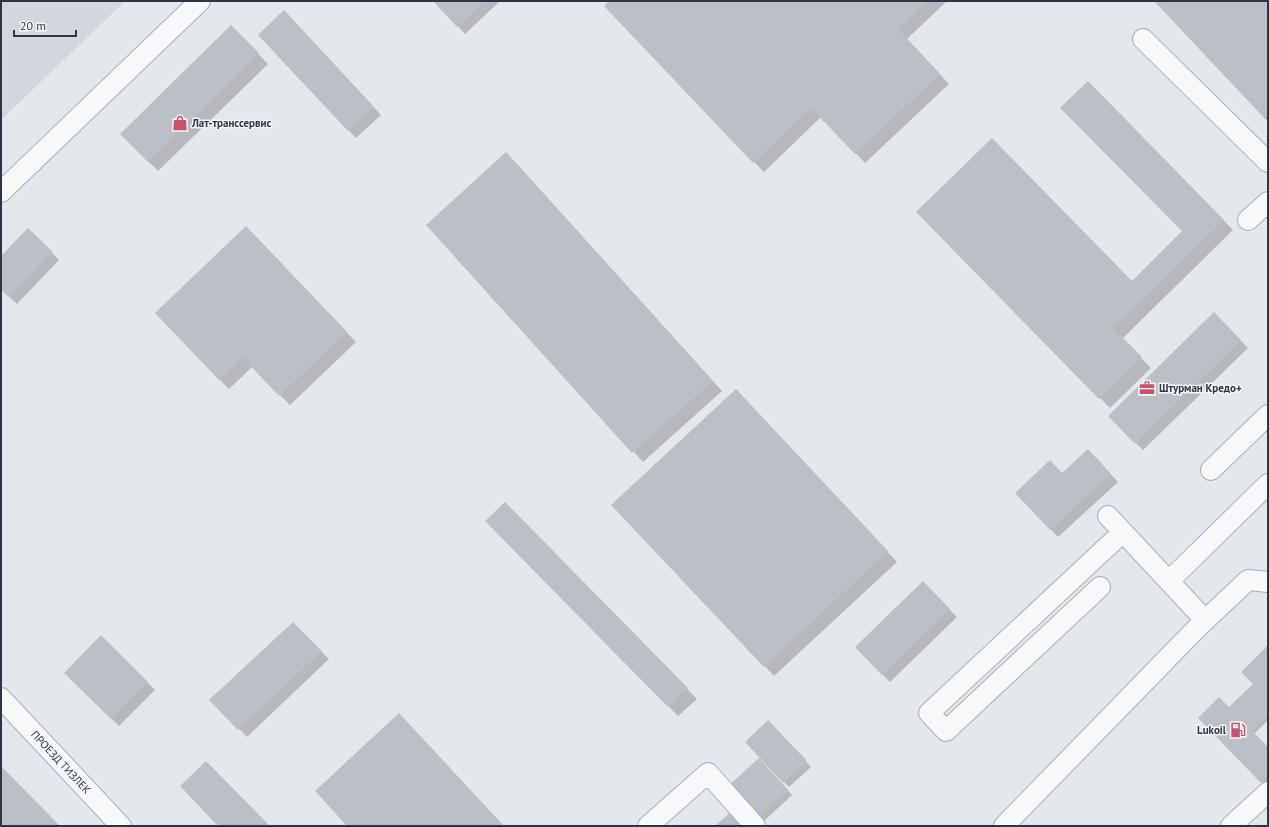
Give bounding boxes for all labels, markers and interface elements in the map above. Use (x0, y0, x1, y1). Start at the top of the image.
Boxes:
scale bar (14, 12, 76, 38)
text: 20 m (20, 18, 46, 33)
shop icon: Лат-транссервис (171, 114, 189, 132)
place label: Лат-транссервис (191, 116, 272, 130)
office icon: Штурман Кредо+ (1138, 379, 1156, 397)
place label: Штурман Кредо+ (1159, 381, 1242, 395)
fuel station icon: Lukoil (1229, 721, 1247, 739)
place label: Lukoil (1197, 723, 1227, 737)
street label: ПРОЕЗД ТИЗЛЕК (28, 727, 94, 797)

